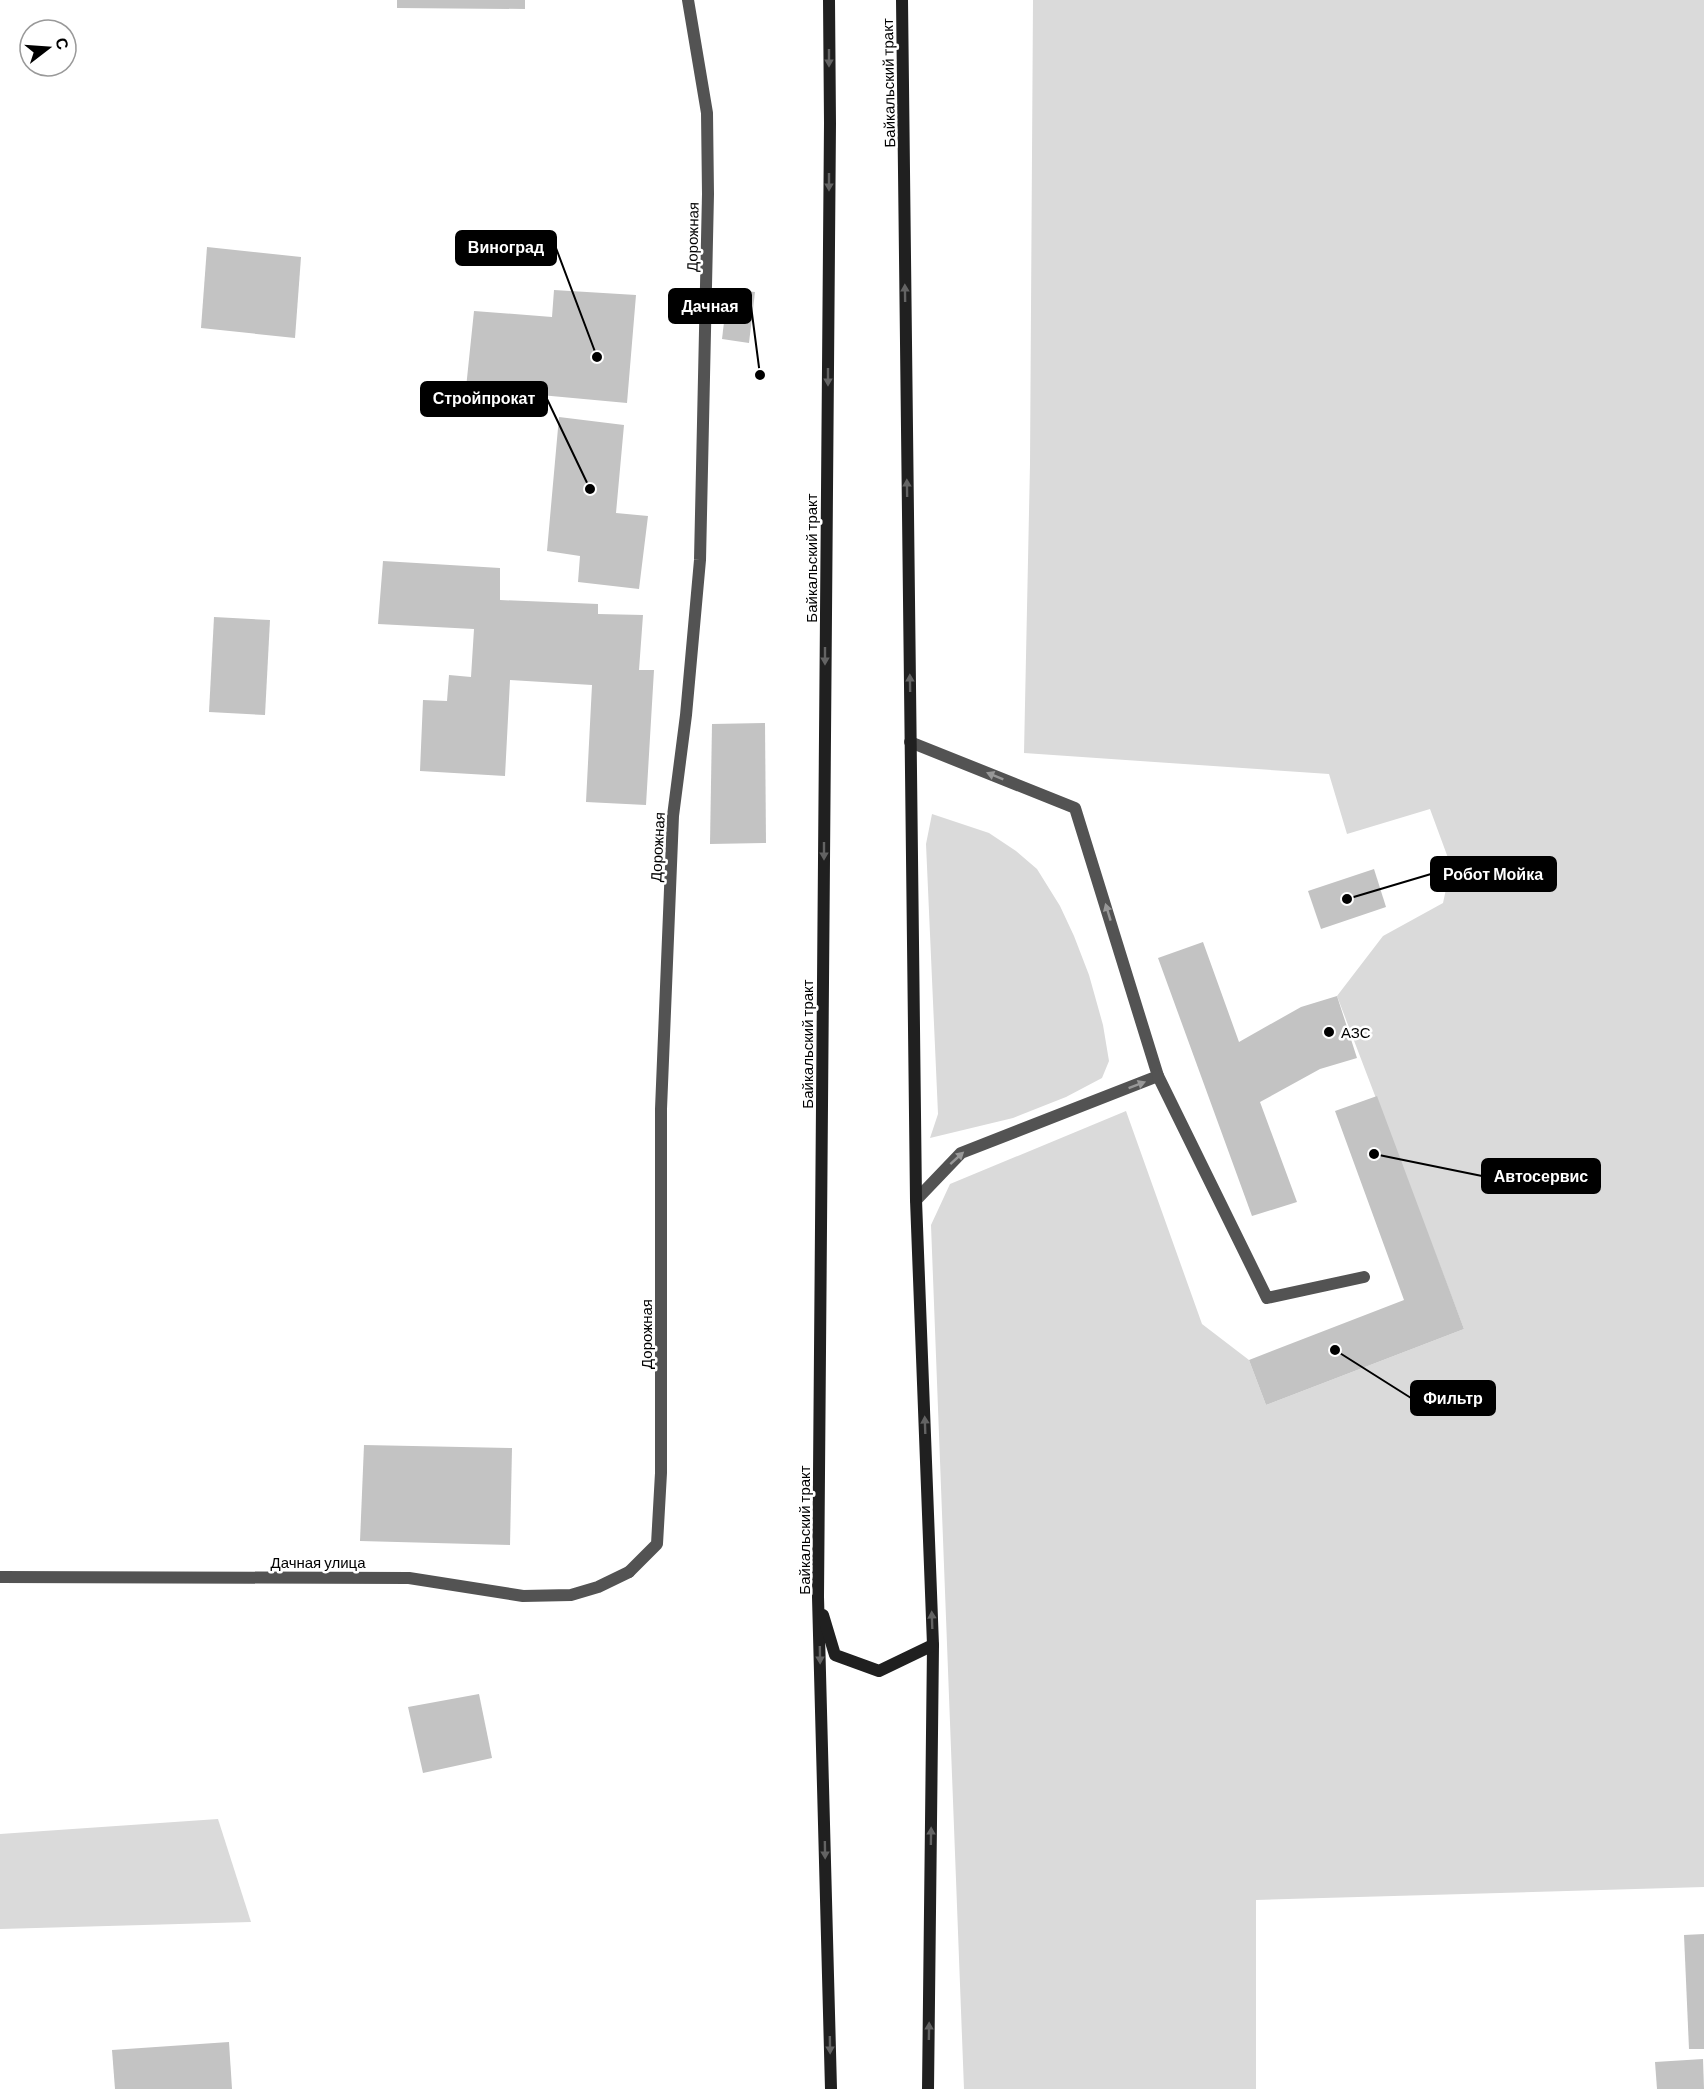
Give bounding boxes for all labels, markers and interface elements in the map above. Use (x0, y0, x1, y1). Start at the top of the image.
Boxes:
north arrow (18, 18, 78, 78)
street label: Байкальский тракт (878, 18, 898, 148)
text: С (52, 35, 74, 52)
one-way arrow (824, 49, 834, 68)
one-way arrow (824, 172, 834, 191)
street label: Дорожная (682, 202, 702, 272)
callout: Виноград (456, 231, 556, 265)
text: Виноград (468, 237, 544, 256)
one-way arrow (900, 284, 910, 303)
callout: Дачная (669, 289, 751, 323)
text: Дачная (681, 296, 739, 315)
one-way arrow (823, 367, 833, 386)
callout: Стройпрокат (421, 382, 547, 416)
text: Стройпрокат (433, 388, 536, 407)
one-way arrow (902, 479, 912, 498)
street label: Байкальский тракт (802, 493, 820, 623)
one-way arrow (821, 646, 830, 665)
one-way arrow (905, 674, 914, 693)
one-way arrow (986, 771, 1004, 781)
street label: Дорожная (646, 812, 668, 882)
one-way arrow (819, 841, 829, 860)
callout: Робот Мойка (1431, 857, 1556, 891)
text: Робот Мойка (1443, 864, 1543, 883)
one-way arrow (1102, 903, 1112, 921)
street label: Байкальский тракт (798, 979, 816, 1109)
place label: АЗС (1341, 1023, 1371, 1041)
marker: АЗС (1322, 1025, 1336, 1039)
one-way arrow (1128, 1079, 1146, 1089)
one-way arrow (949, 1152, 964, 1165)
callout: Автосервис (1482, 1159, 1600, 1193)
text: Автосервис (1494, 1166, 1588, 1185)
street label: Дорожная (637, 1299, 655, 1369)
callout: Фильтр (1411, 1381, 1495, 1415)
text: Фильтр (1423, 1388, 1483, 1407)
one-way arrow (920, 1415, 929, 1434)
street label: Байкальский тракт (795, 1465, 813, 1595)
street label: Дачная улица (271, 1553, 366, 1571)
one-way arrow (927, 1610, 937, 1629)
one-way arrow (815, 1646, 824, 1665)
one-way arrow (926, 1826, 936, 1845)
one-way arrow (820, 1841, 829, 1860)
one-way arrow (924, 2021, 934, 2040)
one-way arrow (825, 2035, 834, 2054)

